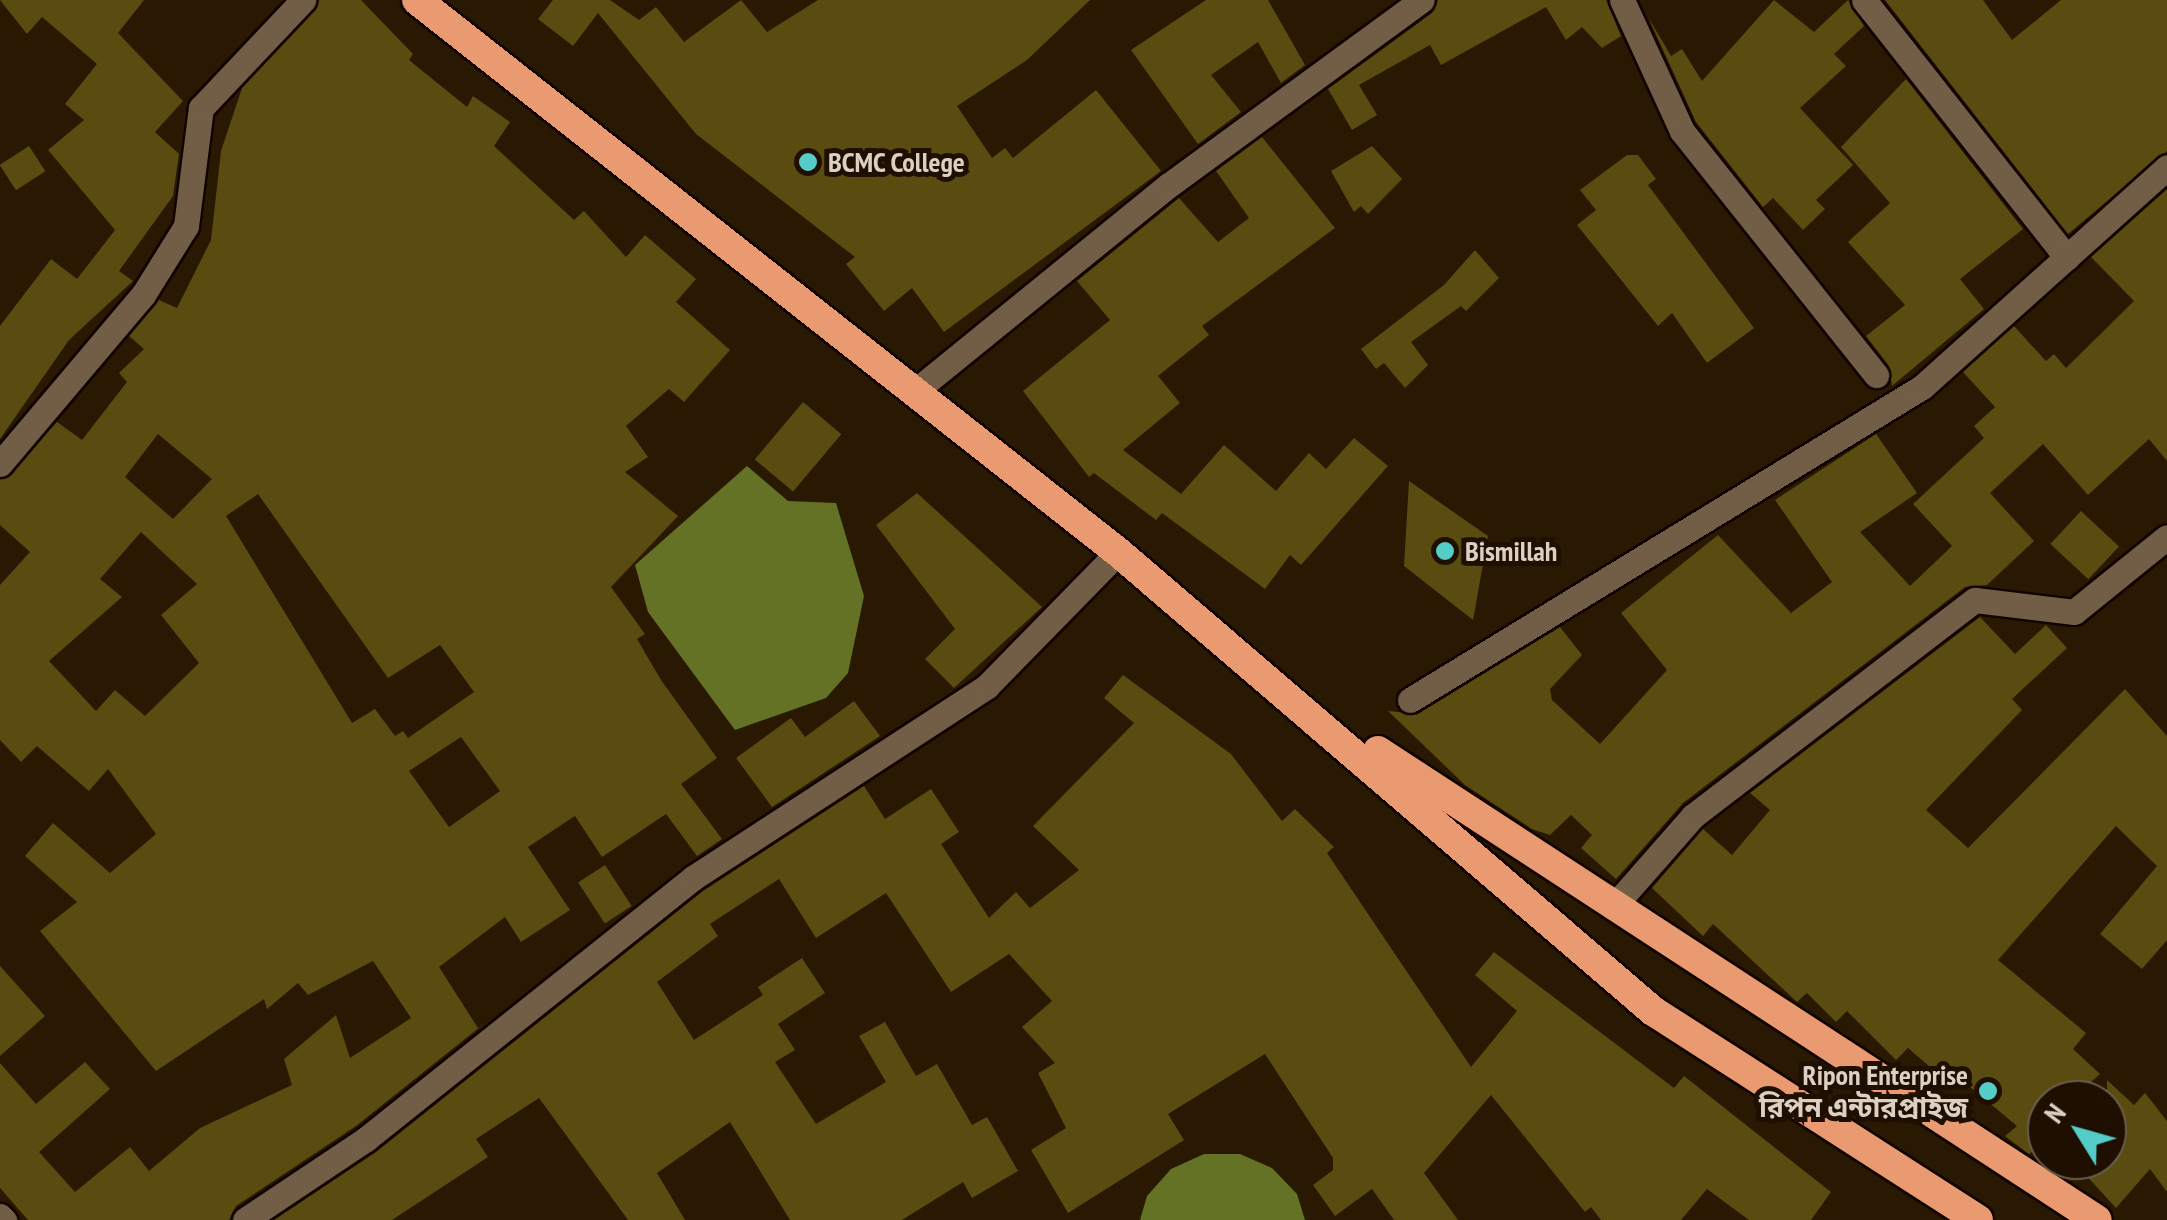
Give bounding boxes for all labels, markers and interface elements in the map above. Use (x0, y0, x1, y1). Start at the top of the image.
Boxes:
place label: BCMC College (828, 145, 966, 179)
marker: BCMC College (797, 151, 819, 173)
place label: Bismillah (1465, 534, 1557, 568)
marker: Bismillah (1434, 540, 1456, 562)
place label: Ripon Enterprise রিপন এন্টারপ্রাইজ (1759, 1058, 1968, 1124)
marker: Ripon Enterprise রিপন এন্টারপ্রাইজ (1977, 1080, 1999, 1102)
north arrow (2027, 1080, 2127, 1180)
text: N (2035, 1096, 2074, 1130)

